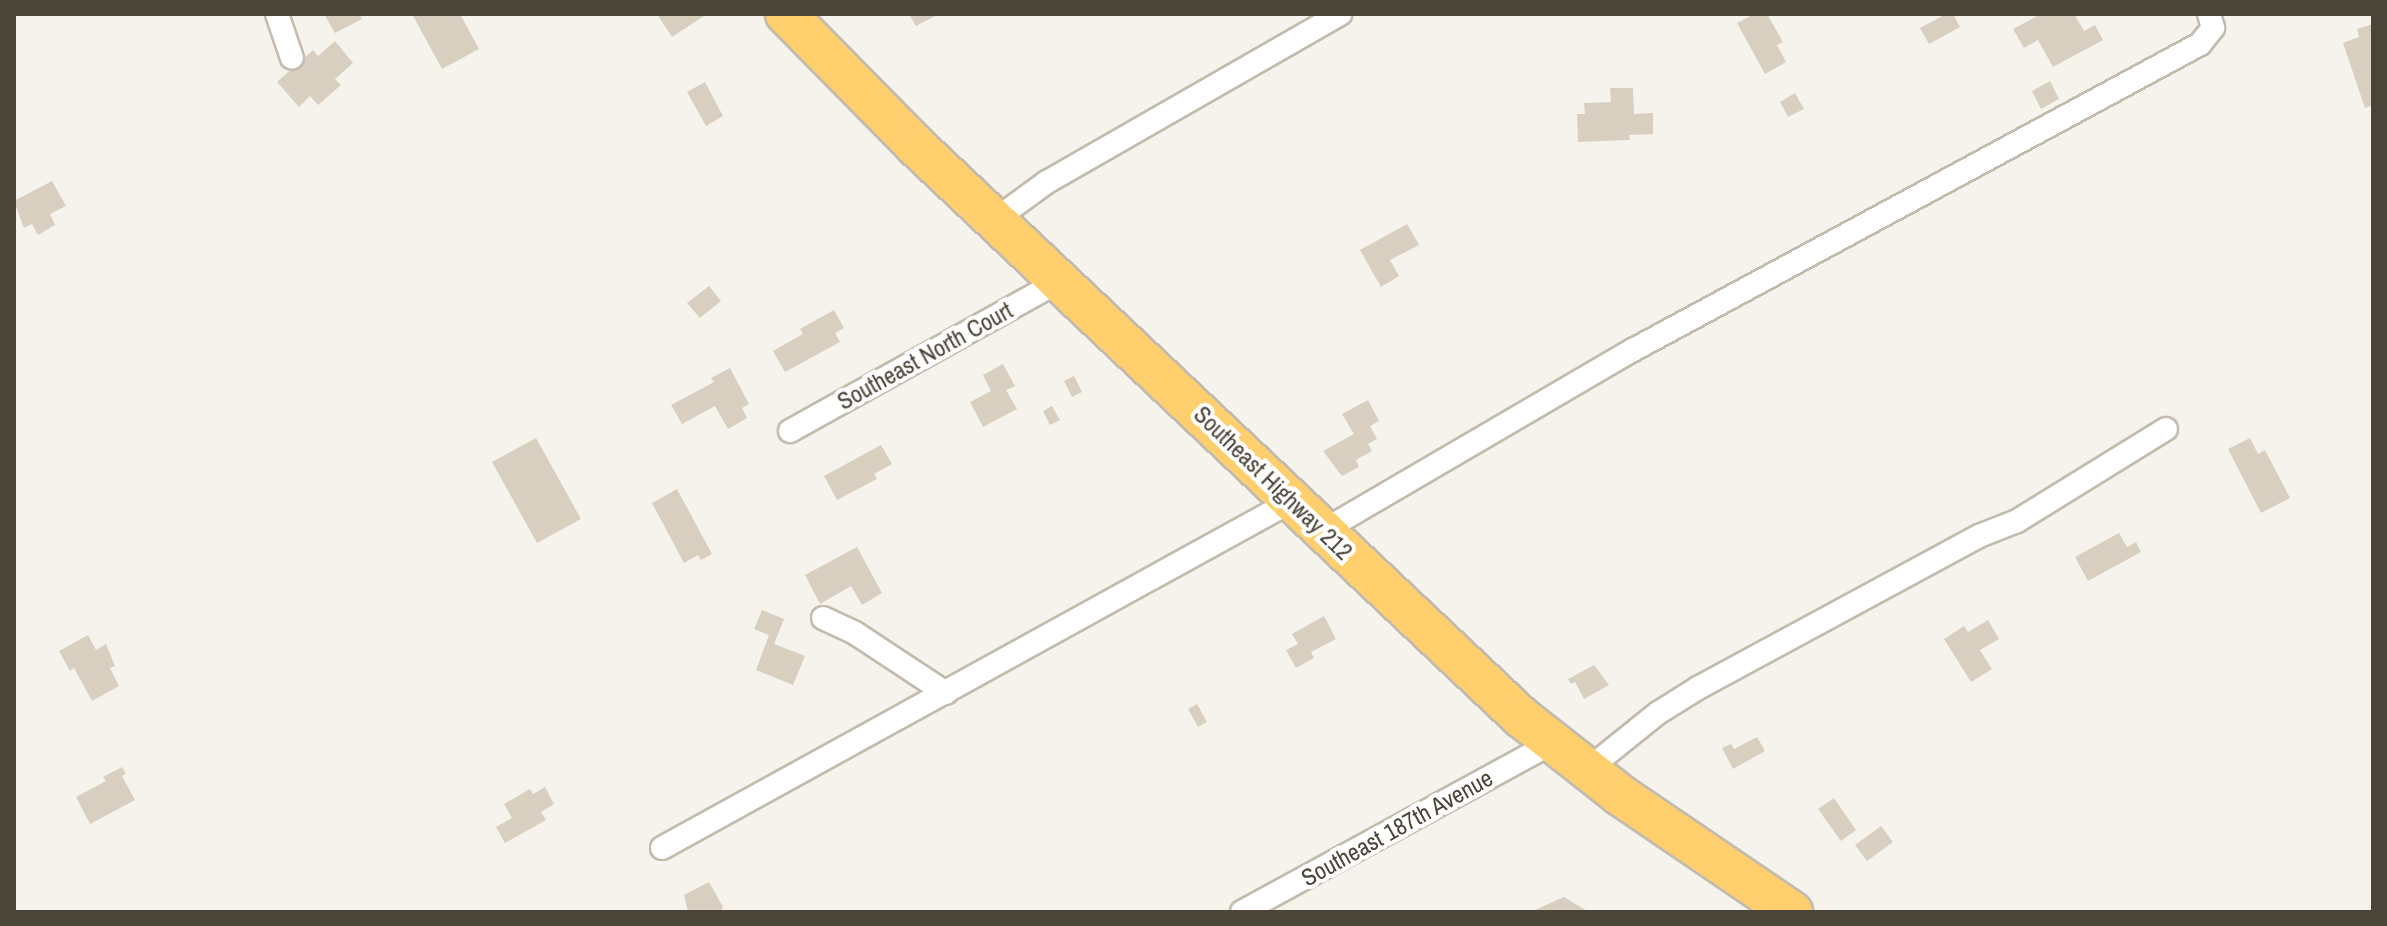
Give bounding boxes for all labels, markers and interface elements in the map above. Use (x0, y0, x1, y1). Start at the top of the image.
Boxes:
street label: Southeast North Court (832, 296, 1018, 416)
street label: Southeast Highway 212 (1188, 400, 1358, 566)
street label: Southeast 187th Avenue (1296, 763, 1498, 893)

